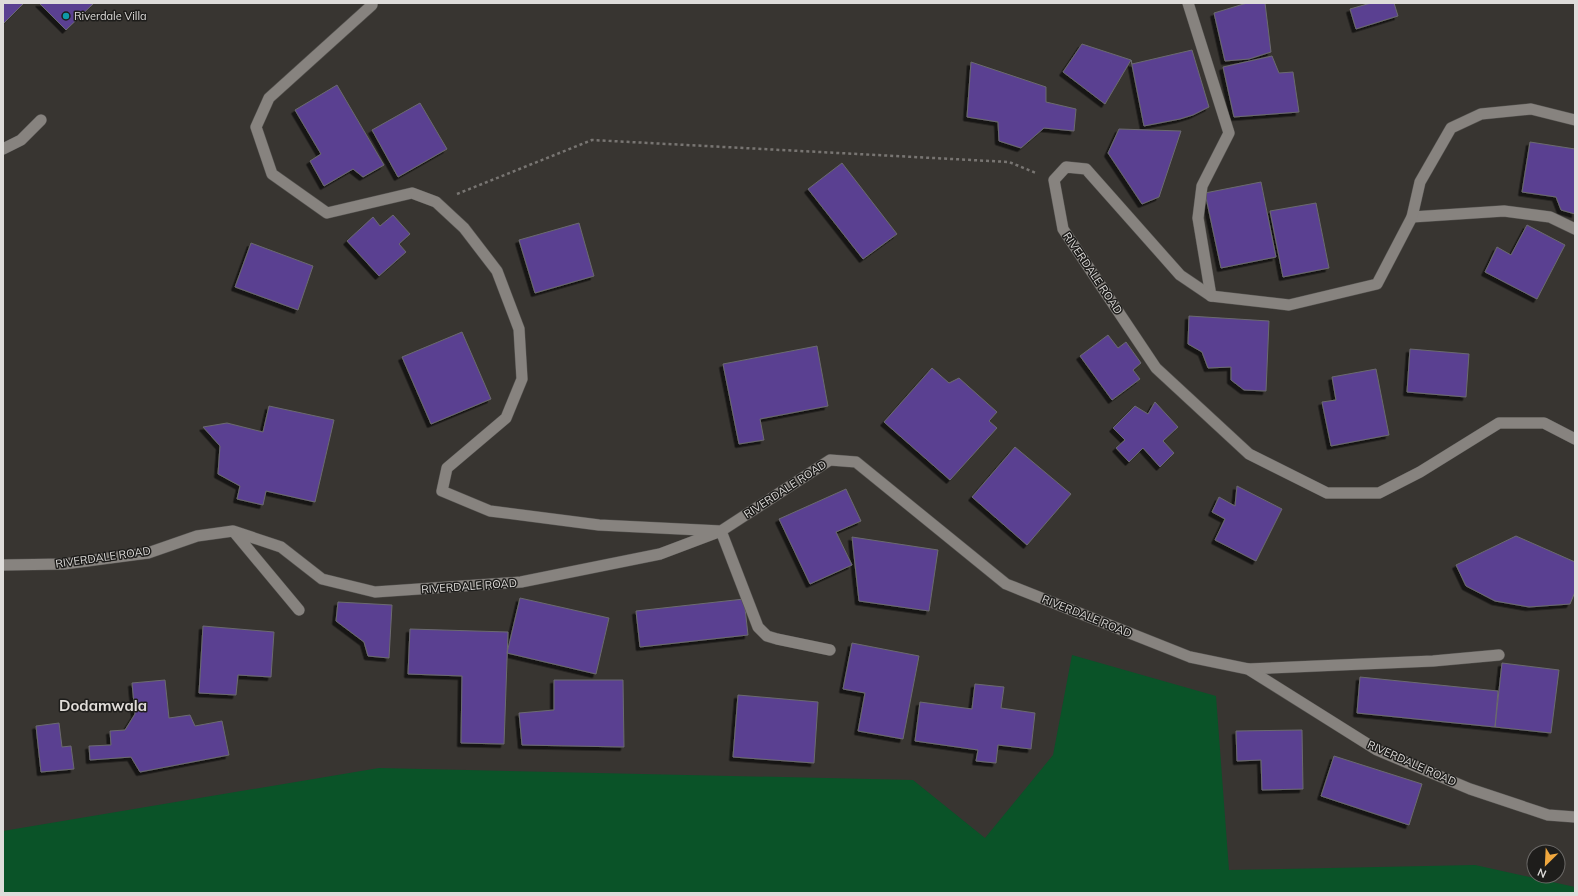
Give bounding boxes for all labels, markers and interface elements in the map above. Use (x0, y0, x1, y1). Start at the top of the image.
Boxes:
place label: Riverdale Villa (74, 9, 147, 23)
marker: Riverdale Villa (61, 11, 71, 21)
street label: RIVERDALE ROAD (1060, 229, 1126, 317)
street label: RIVERDALE ROAD (741, 457, 829, 521)
street label: RIVERDALE ROAD (55, 543, 151, 571)
street label: RIVERDALE ROAD (421, 576, 517, 596)
street label: RIVERDALE ROAD (1040, 592, 1134, 640)
district label: Dodamwala (59, 696, 147, 715)
street label: RIVERDALE ROAD (1365, 737, 1459, 789)
north arrow (1526, 844, 1566, 884)
text: N (1535, 865, 1549, 881)

